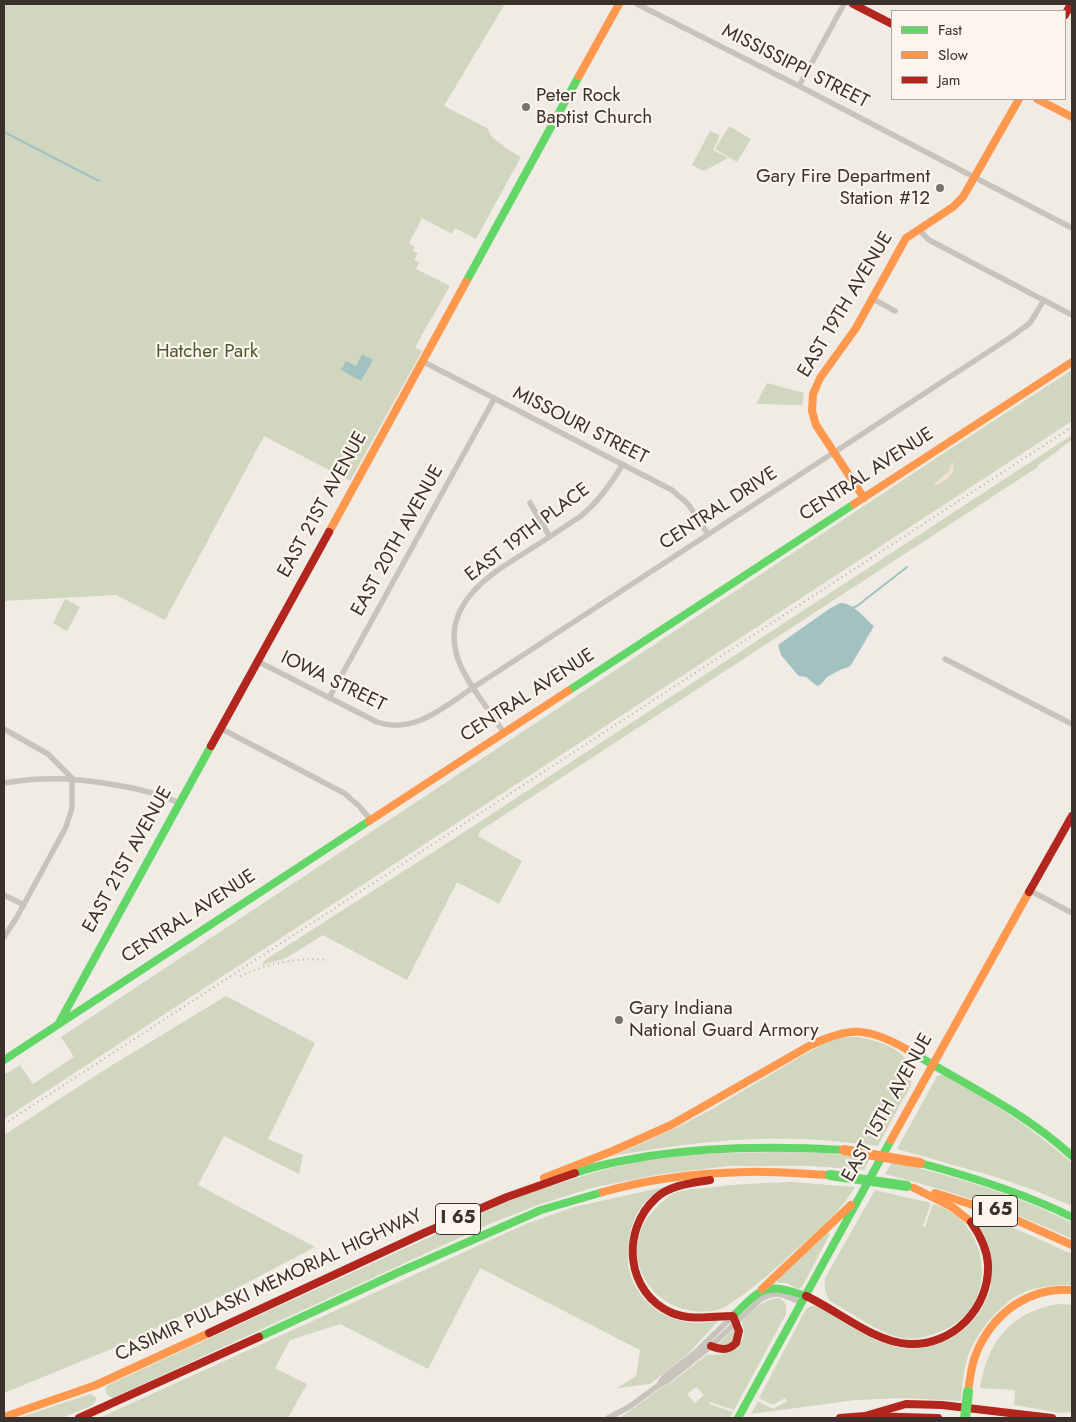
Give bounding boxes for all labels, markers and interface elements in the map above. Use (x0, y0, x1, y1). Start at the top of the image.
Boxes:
legend (891, 10, 1066, 100)
text: Fast (938, 19, 962, 41)
street label: MISSISSIPPI STREET (718, 20, 872, 114)
text: Slow (938, 44, 968, 66)
text: Jam (938, 69, 961, 91)
place label: Peter Rock Baptist Church (536, 85, 652, 129)
marker: Peter Rock Baptist Church (520, 101, 532, 113)
place label: Gary Fire Department Station #12 (756, 166, 930, 210)
marker: Gary Fire Department Station #12 (934, 182, 946, 194)
street label: EAST 19TH AVENUE (794, 228, 898, 382)
park label: Hatcher Park (156, 341, 258, 363)
street label: MISSOURI STREET (509, 382, 651, 470)
street label: CENTRAL AVENUE (796, 423, 938, 527)
street label: EAST 21ST AVENUE (274, 428, 372, 582)
street label: EAST 20TH AVENUE (347, 462, 449, 620)
street label: CENTRAL DRIVE (656, 462, 782, 556)
street label: EAST 19TH PLACE (461, 479, 595, 587)
street label: CENTRAL AVENUE (457, 644, 599, 748)
street label: IOWA STREET (277, 647, 389, 717)
street label: EAST 21ST AVENUE (79, 783, 177, 937)
street label: CENTRAL AVENUE (118, 865, 260, 969)
place label: Gary Indiana National Guard Armory (629, 998, 819, 1042)
marker: Gary Indiana National Guard Armory (613, 1014, 625, 1026)
street label: EAST 15TH AVENUE (838, 1030, 938, 1186)
road number: I 65 (972, 1196, 1018, 1226)
road number: I 65 (436, 1204, 480, 1234)
street label: CASIMIR PULASKI MEMORIAL HIGHWAY (112, 1205, 426, 1367)

